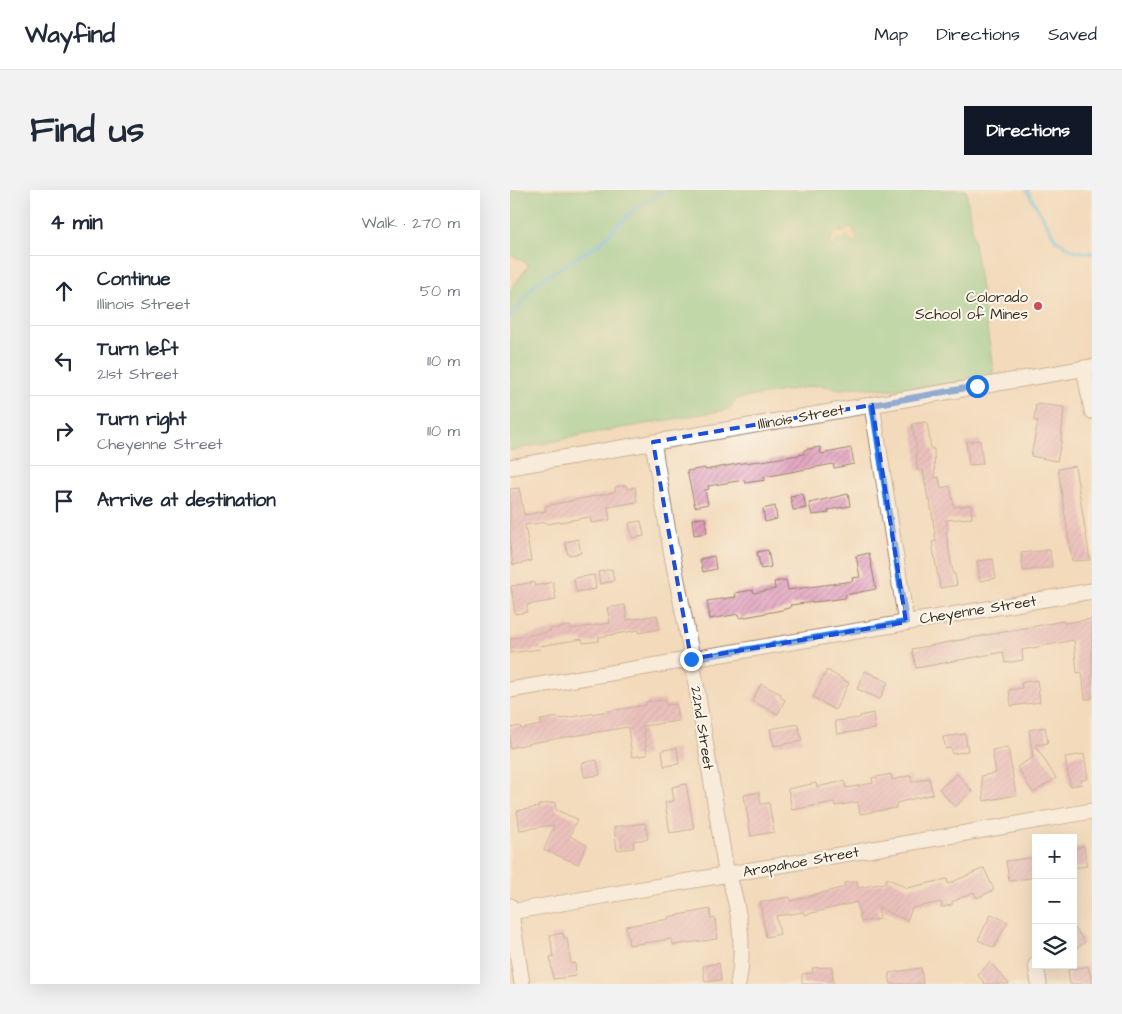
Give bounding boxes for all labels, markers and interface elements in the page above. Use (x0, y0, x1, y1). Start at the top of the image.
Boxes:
text: Wayfind (25, 18, 115, 52)
text: Map (874, 22, 908, 47)
text: Directions (936, 22, 1020, 47)
text: Saved (1048, 22, 1097, 47)
text: Find us (30, 106, 144, 155)
button: Directions (964, 106, 1092, 155)
text: 4 min (50, 208, 103, 237)
text: Walk · 270 m (361, 212, 460, 234)
text: Continue (97, 266, 171, 293)
icon: ahead (50, 277, 78, 305)
text: 50 m (420, 280, 460, 302)
place label: Colorado School of Mines (915, 287, 1029, 325)
text: Illinois Street (97, 293, 190, 315)
marker: Colorado School of Mines (1032, 300, 1044, 312)
text: Turn left (97, 336, 178, 363)
icon: left (50, 347, 78, 375)
text: 110 m (427, 350, 460, 372)
text: 21st Street (97, 363, 178, 385)
route start (966, 375, 989, 398)
street label: Illinois Street (756, 399, 846, 435)
text: Turn right (97, 406, 186, 433)
icon: right (50, 417, 78, 445)
text: 110 m (427, 420, 460, 442)
text: Cheyenne Street (97, 433, 223, 455)
icon: arrive (50, 487, 78, 515)
text: Arrive at destination (97, 487, 276, 514)
street label: Cheyenne Street (918, 590, 1038, 631)
route end (680, 648, 703, 671)
street label: 22nd Street (685, 685, 719, 771)
map controls (1032, 834, 1077, 969)
button: + (1032, 834, 1077, 879)
street label: Arapahoe Street (741, 841, 861, 883)
button: − (1032, 879, 1077, 924)
button: layers (1032, 924, 1077, 969)

